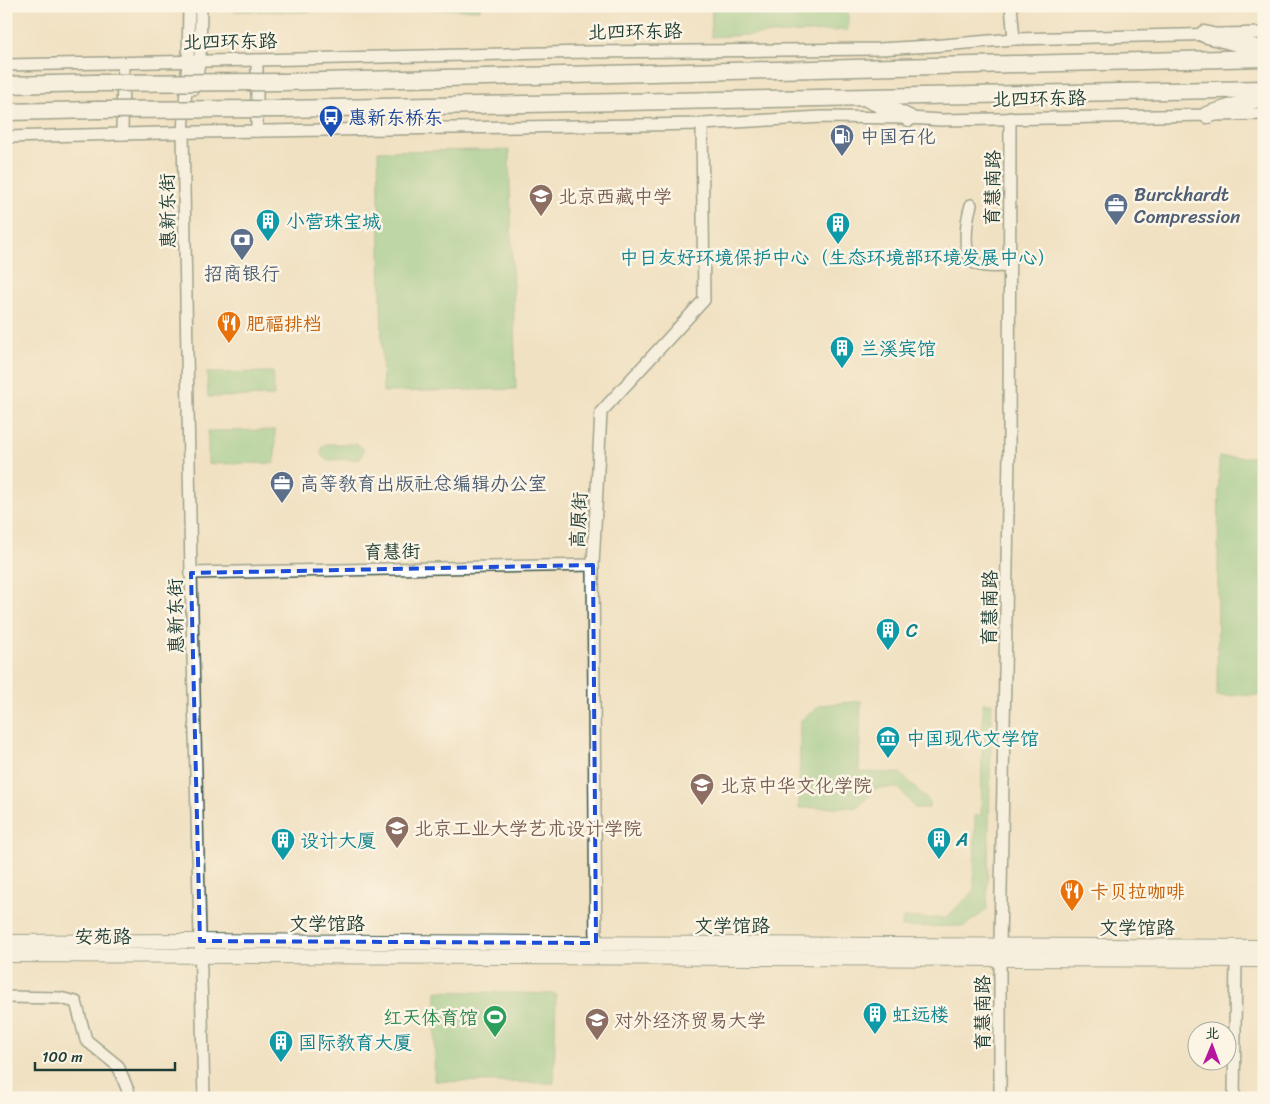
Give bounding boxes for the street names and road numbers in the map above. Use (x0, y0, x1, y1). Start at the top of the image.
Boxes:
street label: 北四环东路 (587, 14, 683, 49)
street label: 北四环东路 (182, 24, 278, 59)
street label: 北四环东路 (991, 81, 1087, 116)
street label: 育慧南路 (975, 150, 1010, 226)
street label: 惠新东街 (150, 173, 185, 249)
street label: 高原街 (561, 491, 596, 549)
street label: 育慧街 (363, 535, 421, 568)
street label: 育慧南路 (972, 570, 1007, 646)
street label: 惠新东街 (158, 578, 193, 654)
street label: 文学馆路 (289, 907, 365, 940)
street label: 文学馆路 (694, 909, 770, 942)
street label: 文学馆路 (1099, 911, 1175, 944)
street label: 安苑路 (74, 920, 132, 953)
street label: 育慧南路 (966, 975, 999, 1051)

